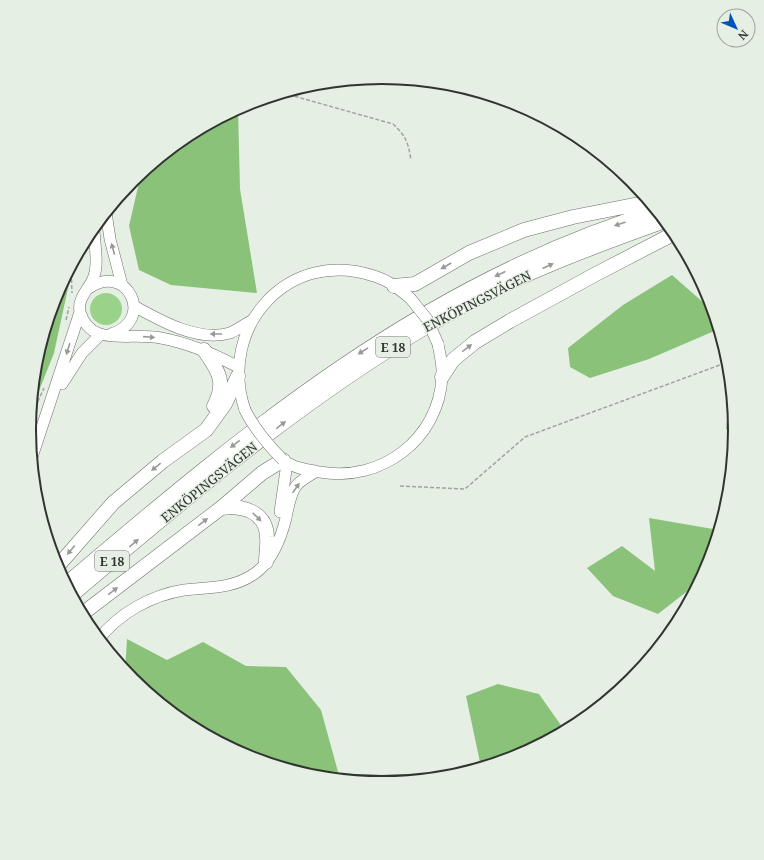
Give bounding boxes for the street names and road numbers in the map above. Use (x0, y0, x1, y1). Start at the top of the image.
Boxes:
street label: ENKÖPINGSVÄGEN (420, 266, 534, 336)
road number: E 18 (376, 337, 410, 357)
street label: ENKÖPINGSVÄGEN (157, 437, 261, 526)
road number: E 18 (95, 551, 129, 571)

